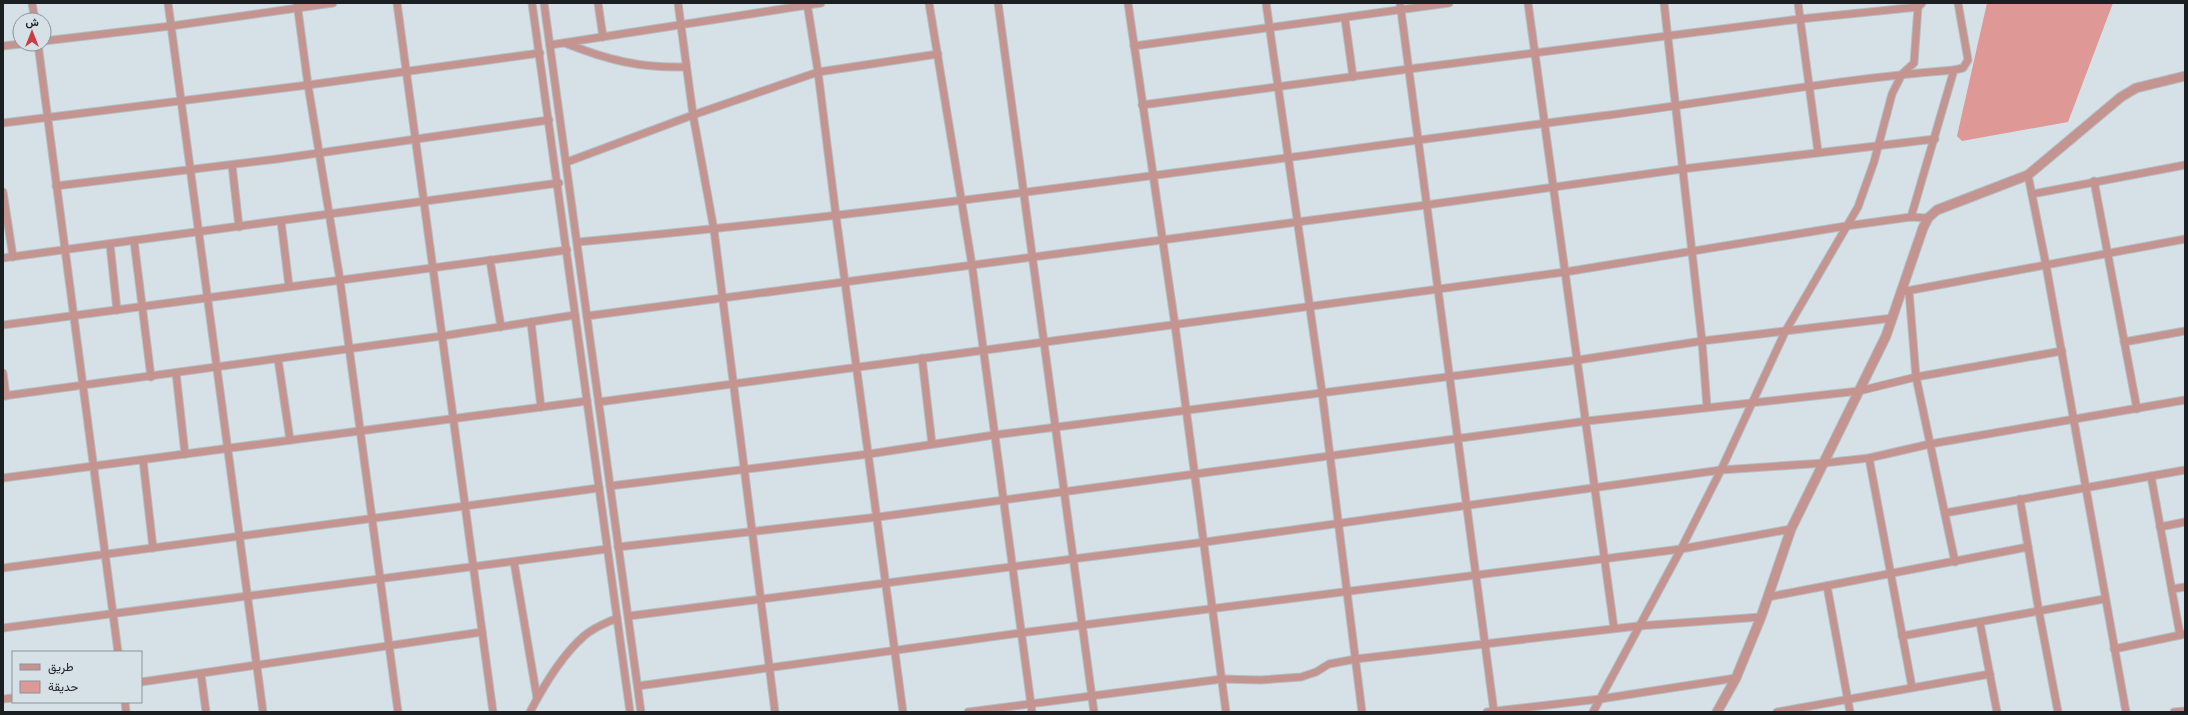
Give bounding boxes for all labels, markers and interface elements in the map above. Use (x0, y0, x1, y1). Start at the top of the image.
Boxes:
north arrow (12, 12, 52, 52)
text: ش (25, 16, 39, 29)
legend (12, 651, 142, 703)
text: طريق (48, 660, 74, 675)
text: حديقة (48, 680, 78, 694)

